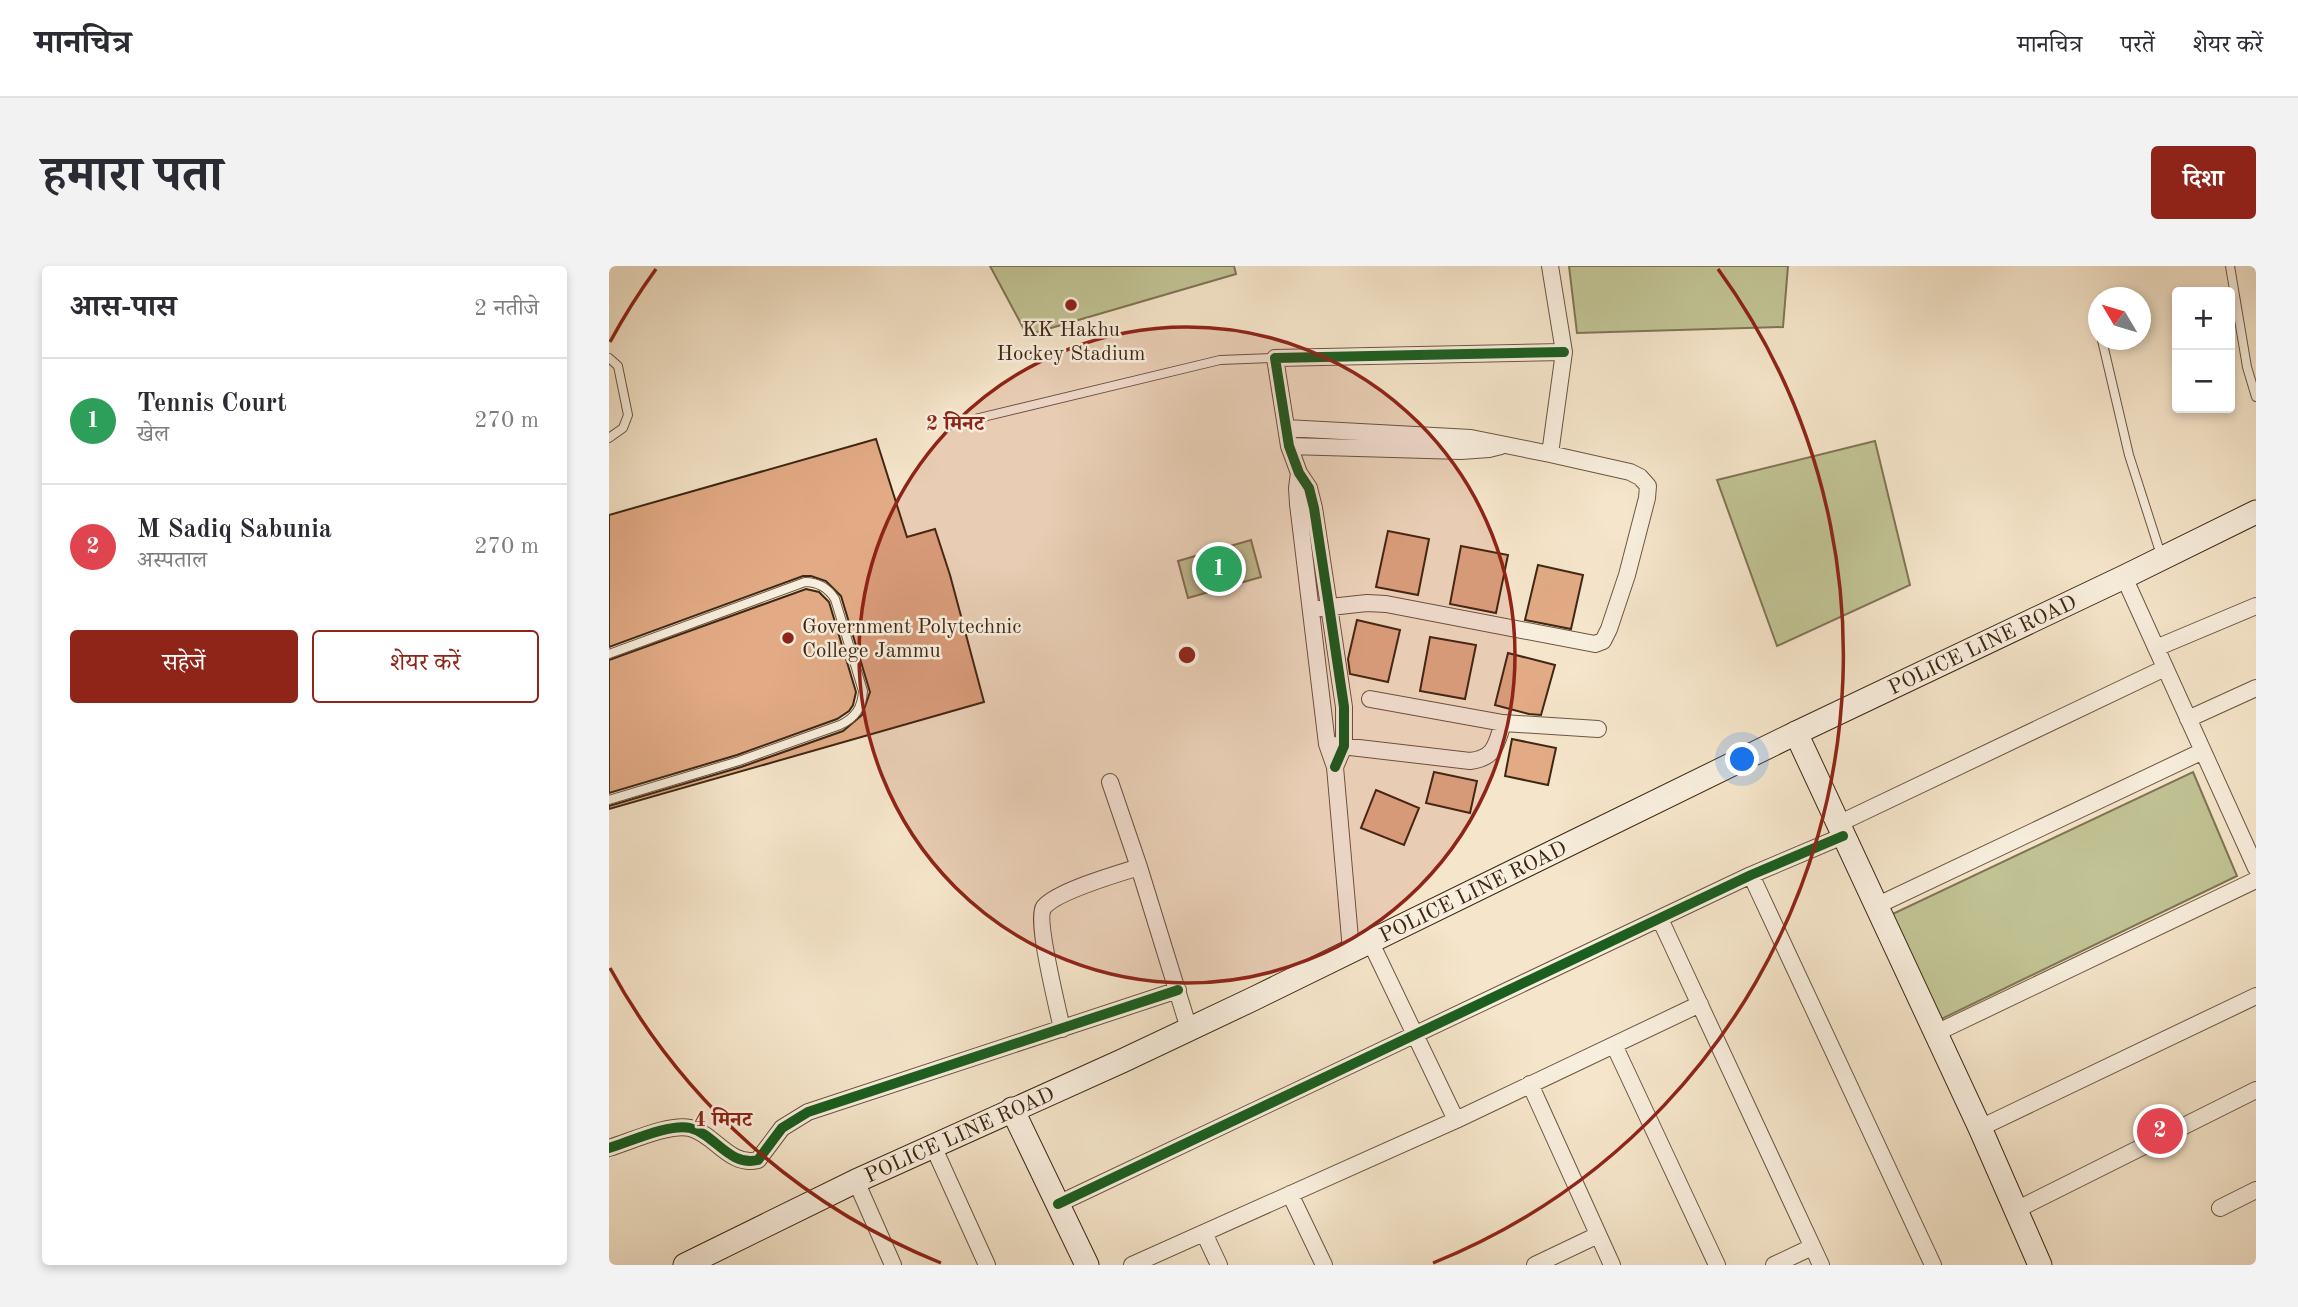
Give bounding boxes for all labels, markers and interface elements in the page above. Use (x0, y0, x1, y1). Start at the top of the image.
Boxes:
text: मानचित्र (35, 28, 131, 61)
text: मानचित्र (2017, 34, 2082, 58)
text: परतें (2120, 34, 2155, 58)
text: शेयर करें (2193, 34, 2263, 58)
button: दिशा (2151, 146, 2256, 219)
text: हमारा पता (42, 153, 222, 202)
north arrow (2088, 287, 2151, 350)
map controls (2172, 287, 2235, 413)
button: + (2172, 287, 2235, 350)
text: आस-पास (70, 293, 177, 323)
text: 2 नतीजे (474, 297, 539, 320)
marker: KK Hakhu Hockey Stadium (1063, 297, 1079, 313)
place label: KK Hakhu Hockey Stadium (997, 320, 1145, 365)
button: − (2172, 350, 2235, 413)
text: Tennis Court (137, 391, 287, 417)
text: 1 (86, 409, 100, 432)
text: 270 m (474, 409, 539, 432)
text: 2 मिनट (926, 411, 986, 435)
text: खेल (137, 423, 169, 446)
text: M Sadiq Sabunia (137, 517, 332, 543)
text: 2 (86, 535, 100, 558)
text: 270 m (474, 535, 539, 558)
pin: 1 (1196, 543, 1242, 595)
text: अस्पताल (137, 549, 207, 572)
street label: POLICE LINE ROAD (1885, 592, 2080, 699)
place label: Government Polytechnic College Jammu (802, 617, 1021, 662)
button: सहेजें (70, 630, 298, 703)
button: शेयर करें (312, 630, 539, 703)
marker: Government Polytechnic College Jammu (780, 630, 796, 646)
centre of rings (1175, 643, 1199, 667)
your location (1725, 742, 1759, 776)
street label: POLICE LINE ROAD (1376, 838, 1570, 947)
street label: POLICE LINE ROAD (862, 1084, 1058, 1188)
pin: 2 (2137, 1105, 2183, 1157)
text: 4 मिनट (694, 1107, 754, 1131)

